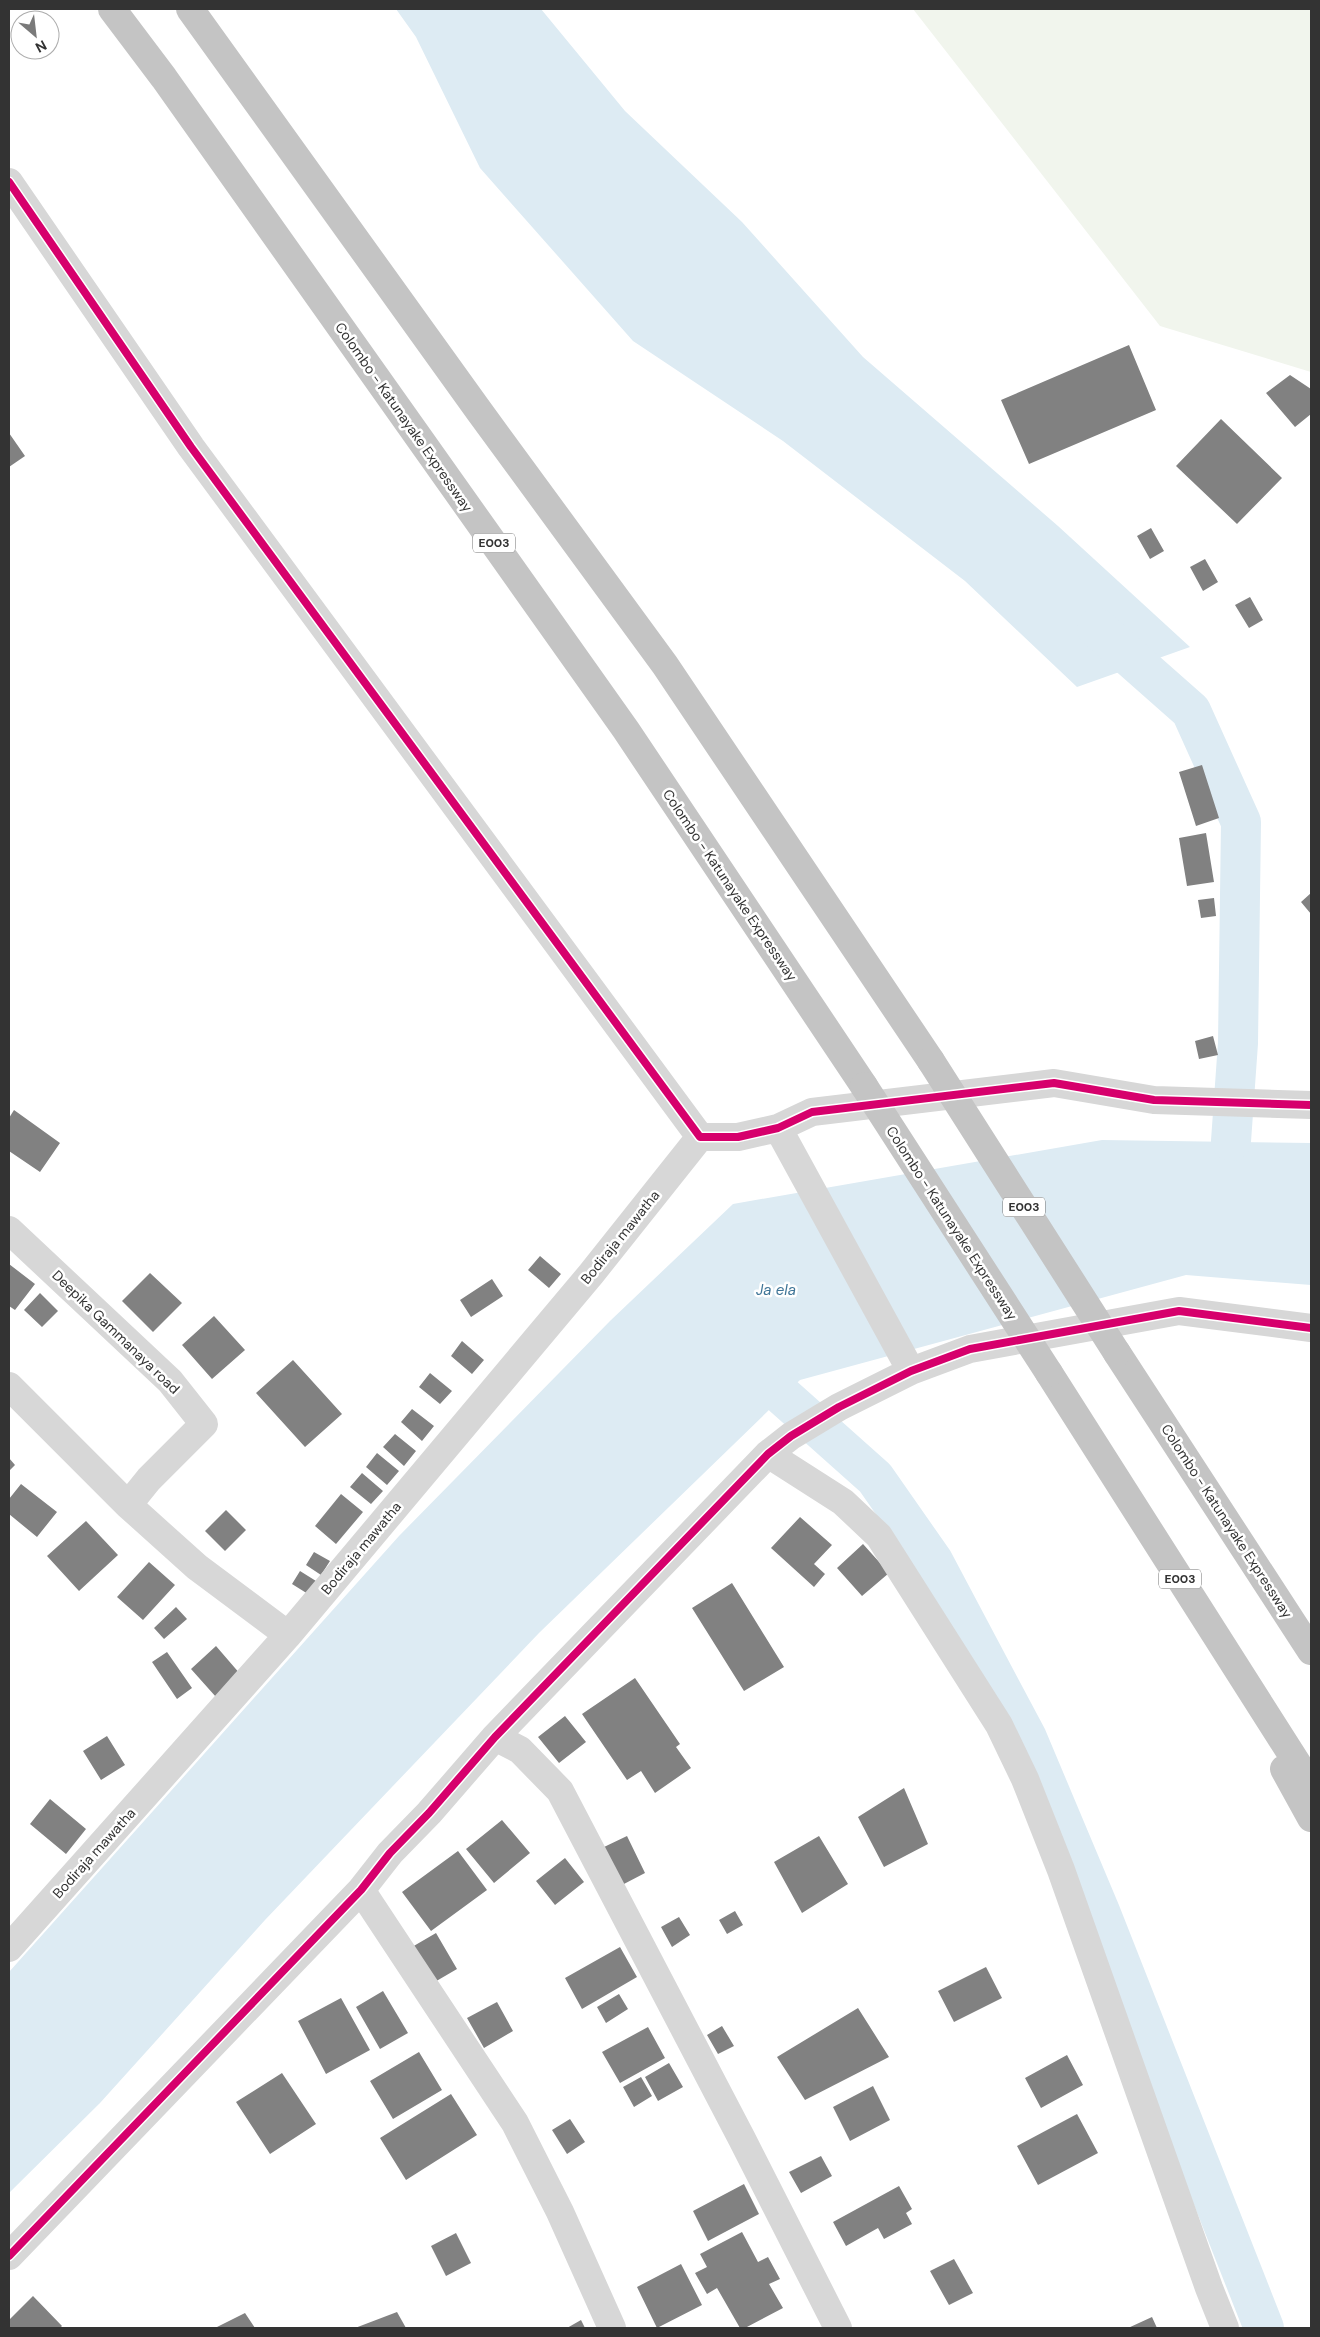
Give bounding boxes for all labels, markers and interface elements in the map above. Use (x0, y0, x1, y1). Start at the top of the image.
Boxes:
north arrow (10, 10, 60, 60)
text: N (32, 36, 50, 57)
street label: Colombo - Katunayake Expressway (331, 319, 477, 516)
road number: E003 (473, 534, 515, 552)
street label: Colombo - Katunayake Expressway (659, 786, 801, 985)
street label: Colombo - Katunayake Expressway (882, 1123, 1022, 1324)
street label: Bodiraja mawatha (577, 1187, 663, 1287)
road number: E003 (1003, 1198, 1045, 1216)
street label: Deepika Gammanaya road (48, 1266, 184, 1398)
water label: Ja ela (756, 1280, 796, 1300)
street label: Colombo - Katunayake Expressway (1157, 1421, 1297, 1622)
street label: Bodiraja mawatha (317, 1498, 405, 1598)
road number: E003 (1159, 1570, 1201, 1588)
street label: Bodiraja mawatha (49, 1804, 139, 1902)

